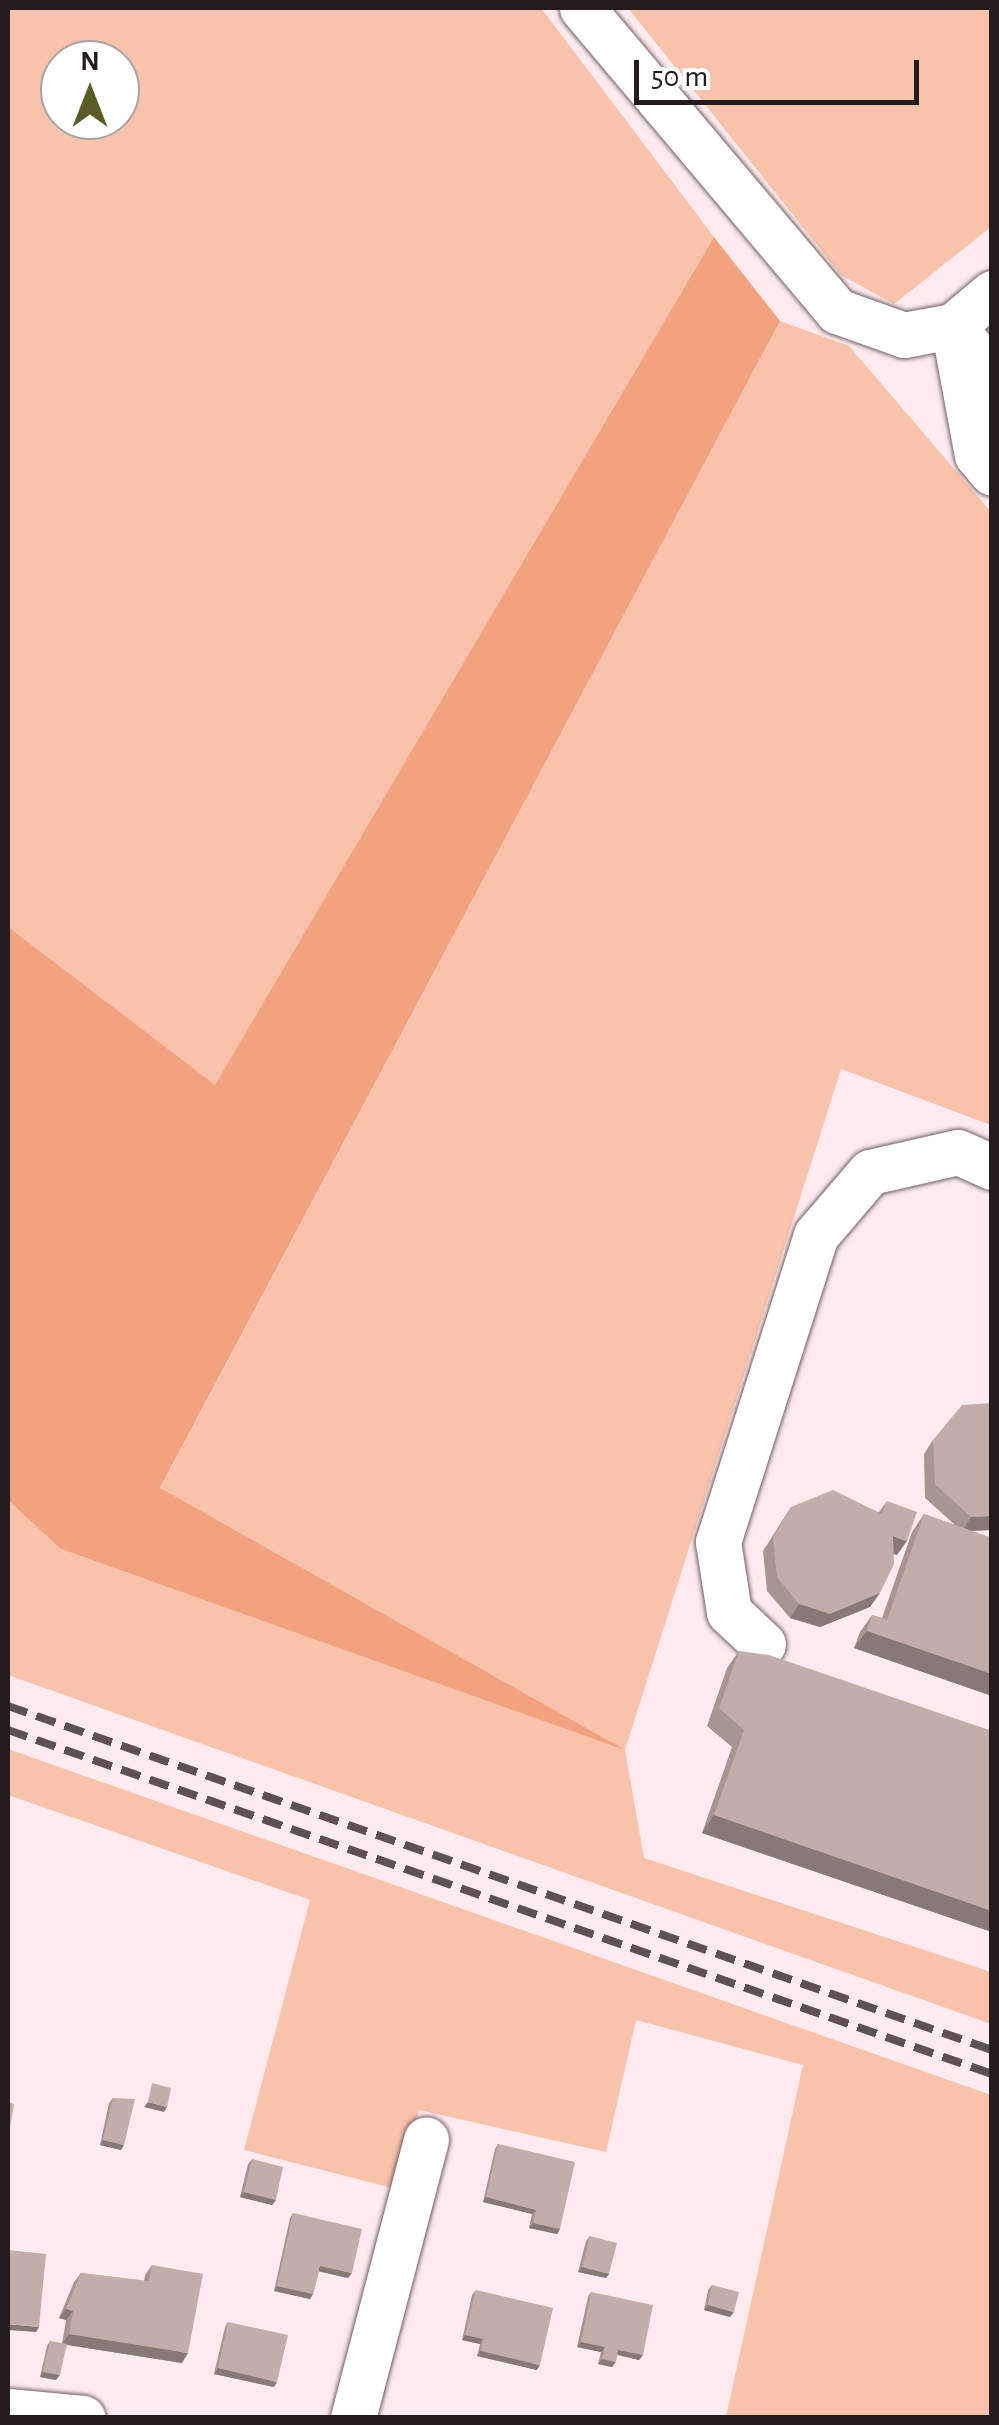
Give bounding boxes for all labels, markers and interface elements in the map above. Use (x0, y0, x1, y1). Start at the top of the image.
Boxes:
north arrow (40, 40, 140, 140)
scale bar (639, 40, 924, 102)
text: N (80, 48, 100, 76)
text: 50 m (651, 62, 708, 92)

